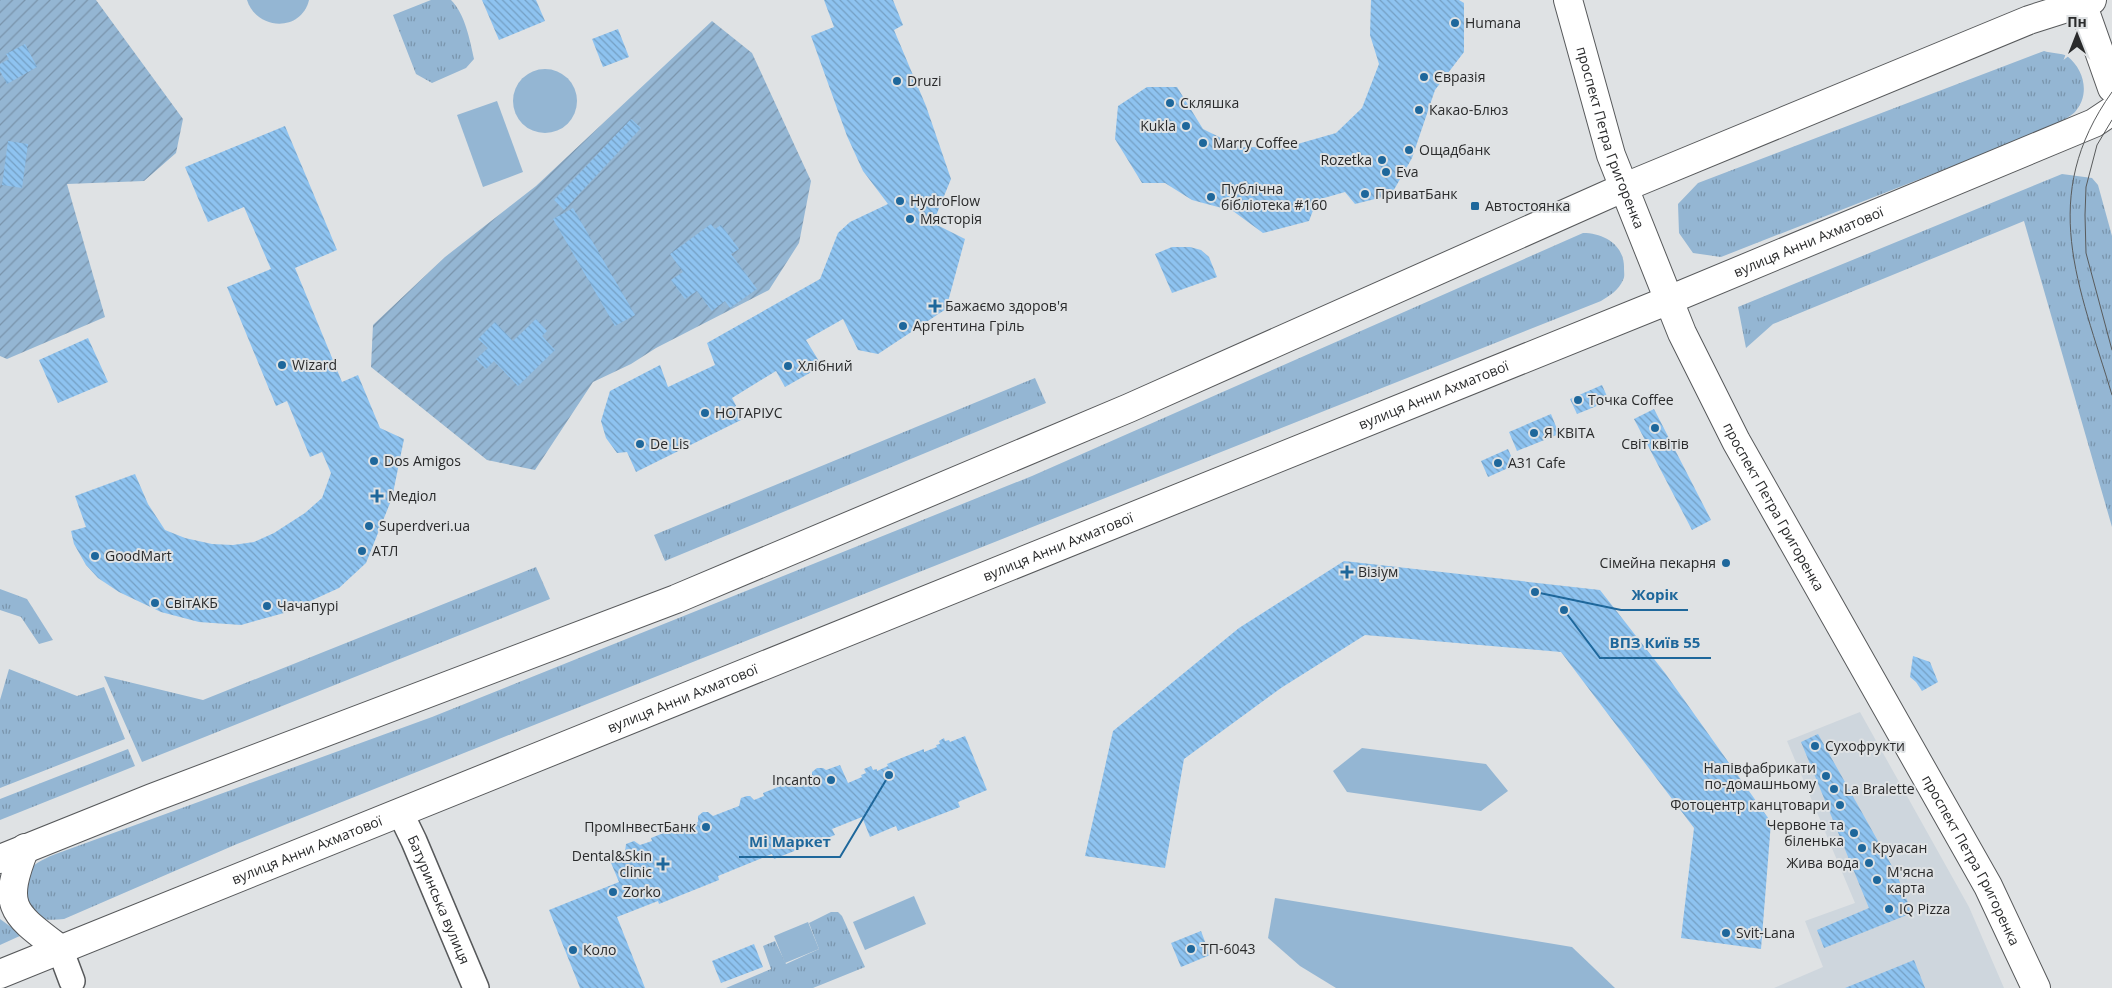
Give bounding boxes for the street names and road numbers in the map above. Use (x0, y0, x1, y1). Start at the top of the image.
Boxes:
street label: проспект Петра Григоренка (1572, 44, 1649, 231)
street label: вулиця Анни Ахматової (1730, 202, 1886, 281)
street label: вулиця Анни Ахматової (1355, 356, 1512, 434)
street label: проспект Петра Григоренка (1719, 419, 1829, 594)
street label: вулиця Анни Ахматової (980, 507, 1136, 585)
street label: вулиця Анни Ахматової (604, 659, 761, 737)
street label: проспект Петра Григоренка (1918, 771, 2025, 948)
street label: вулиця Анни Ахматової (229, 811, 385, 888)
street label: Батуринська вулиця (404, 832, 475, 967)

